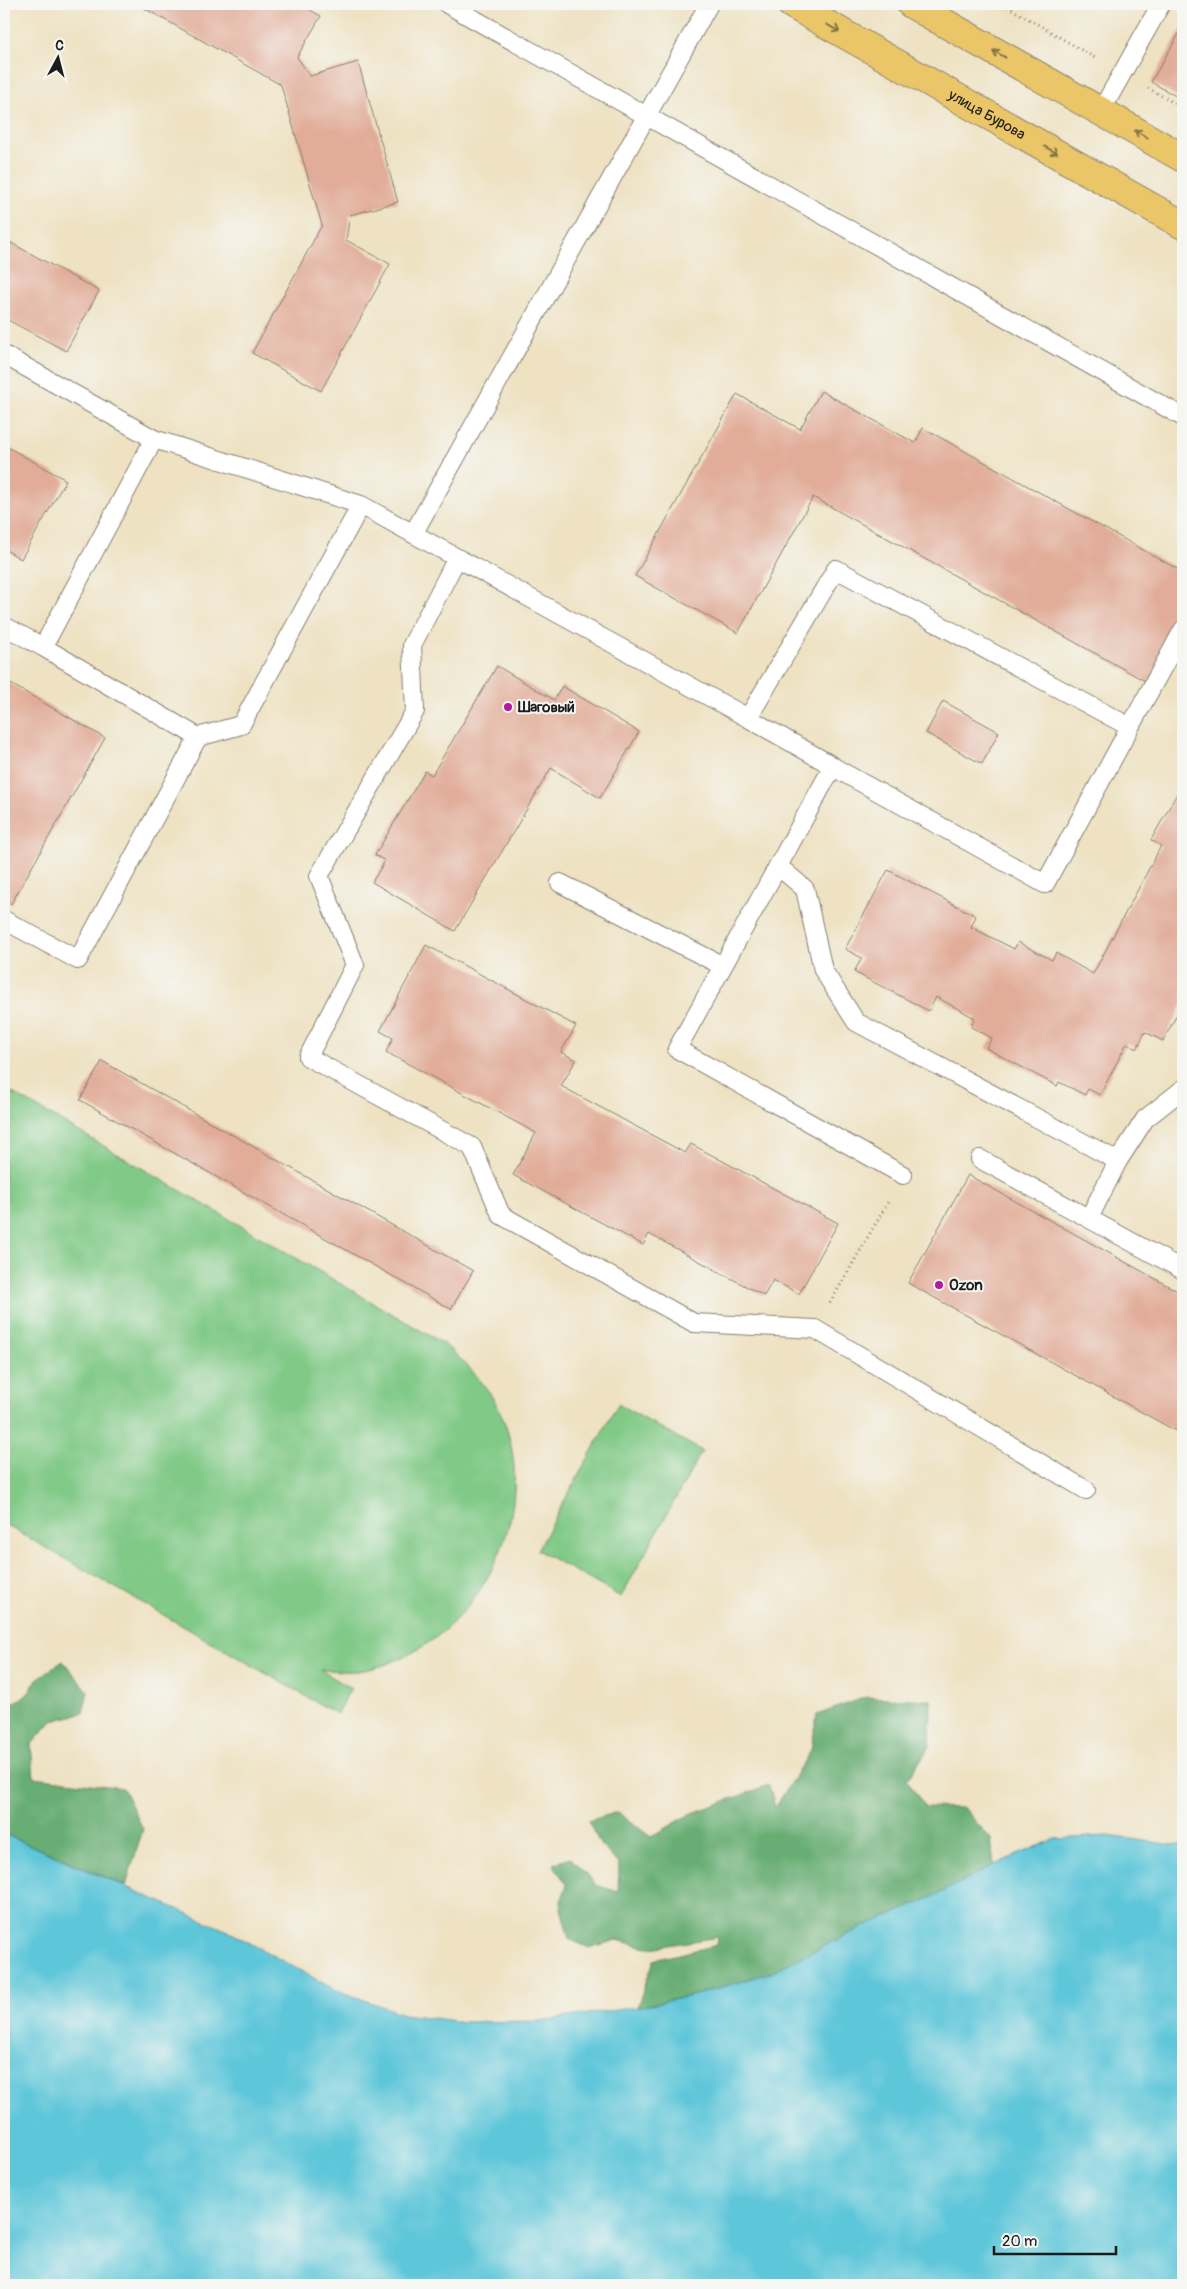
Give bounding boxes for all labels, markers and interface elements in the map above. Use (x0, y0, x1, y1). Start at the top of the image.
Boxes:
one-way arrow (825, 23, 840, 33)
north arrow (32, 32, 82, 82)
text: С (54, 37, 65, 55)
one-way arrow (993, 48, 1007, 58)
street label: улица Бурова (944, 85, 1029, 144)
one-way arrow (1134, 128, 1148, 138)
one-way arrow (1043, 146, 1058, 156)
place label: Шаговый (517, 698, 575, 717)
marker: Шаговый (502, 701, 514, 713)
place label: Ozon (949, 1276, 983, 1295)
marker: Ozon (933, 1279, 945, 1291)
scale bar (994, 2224, 1117, 2256)
text: 20 m (1002, 2232, 1037, 2251)

